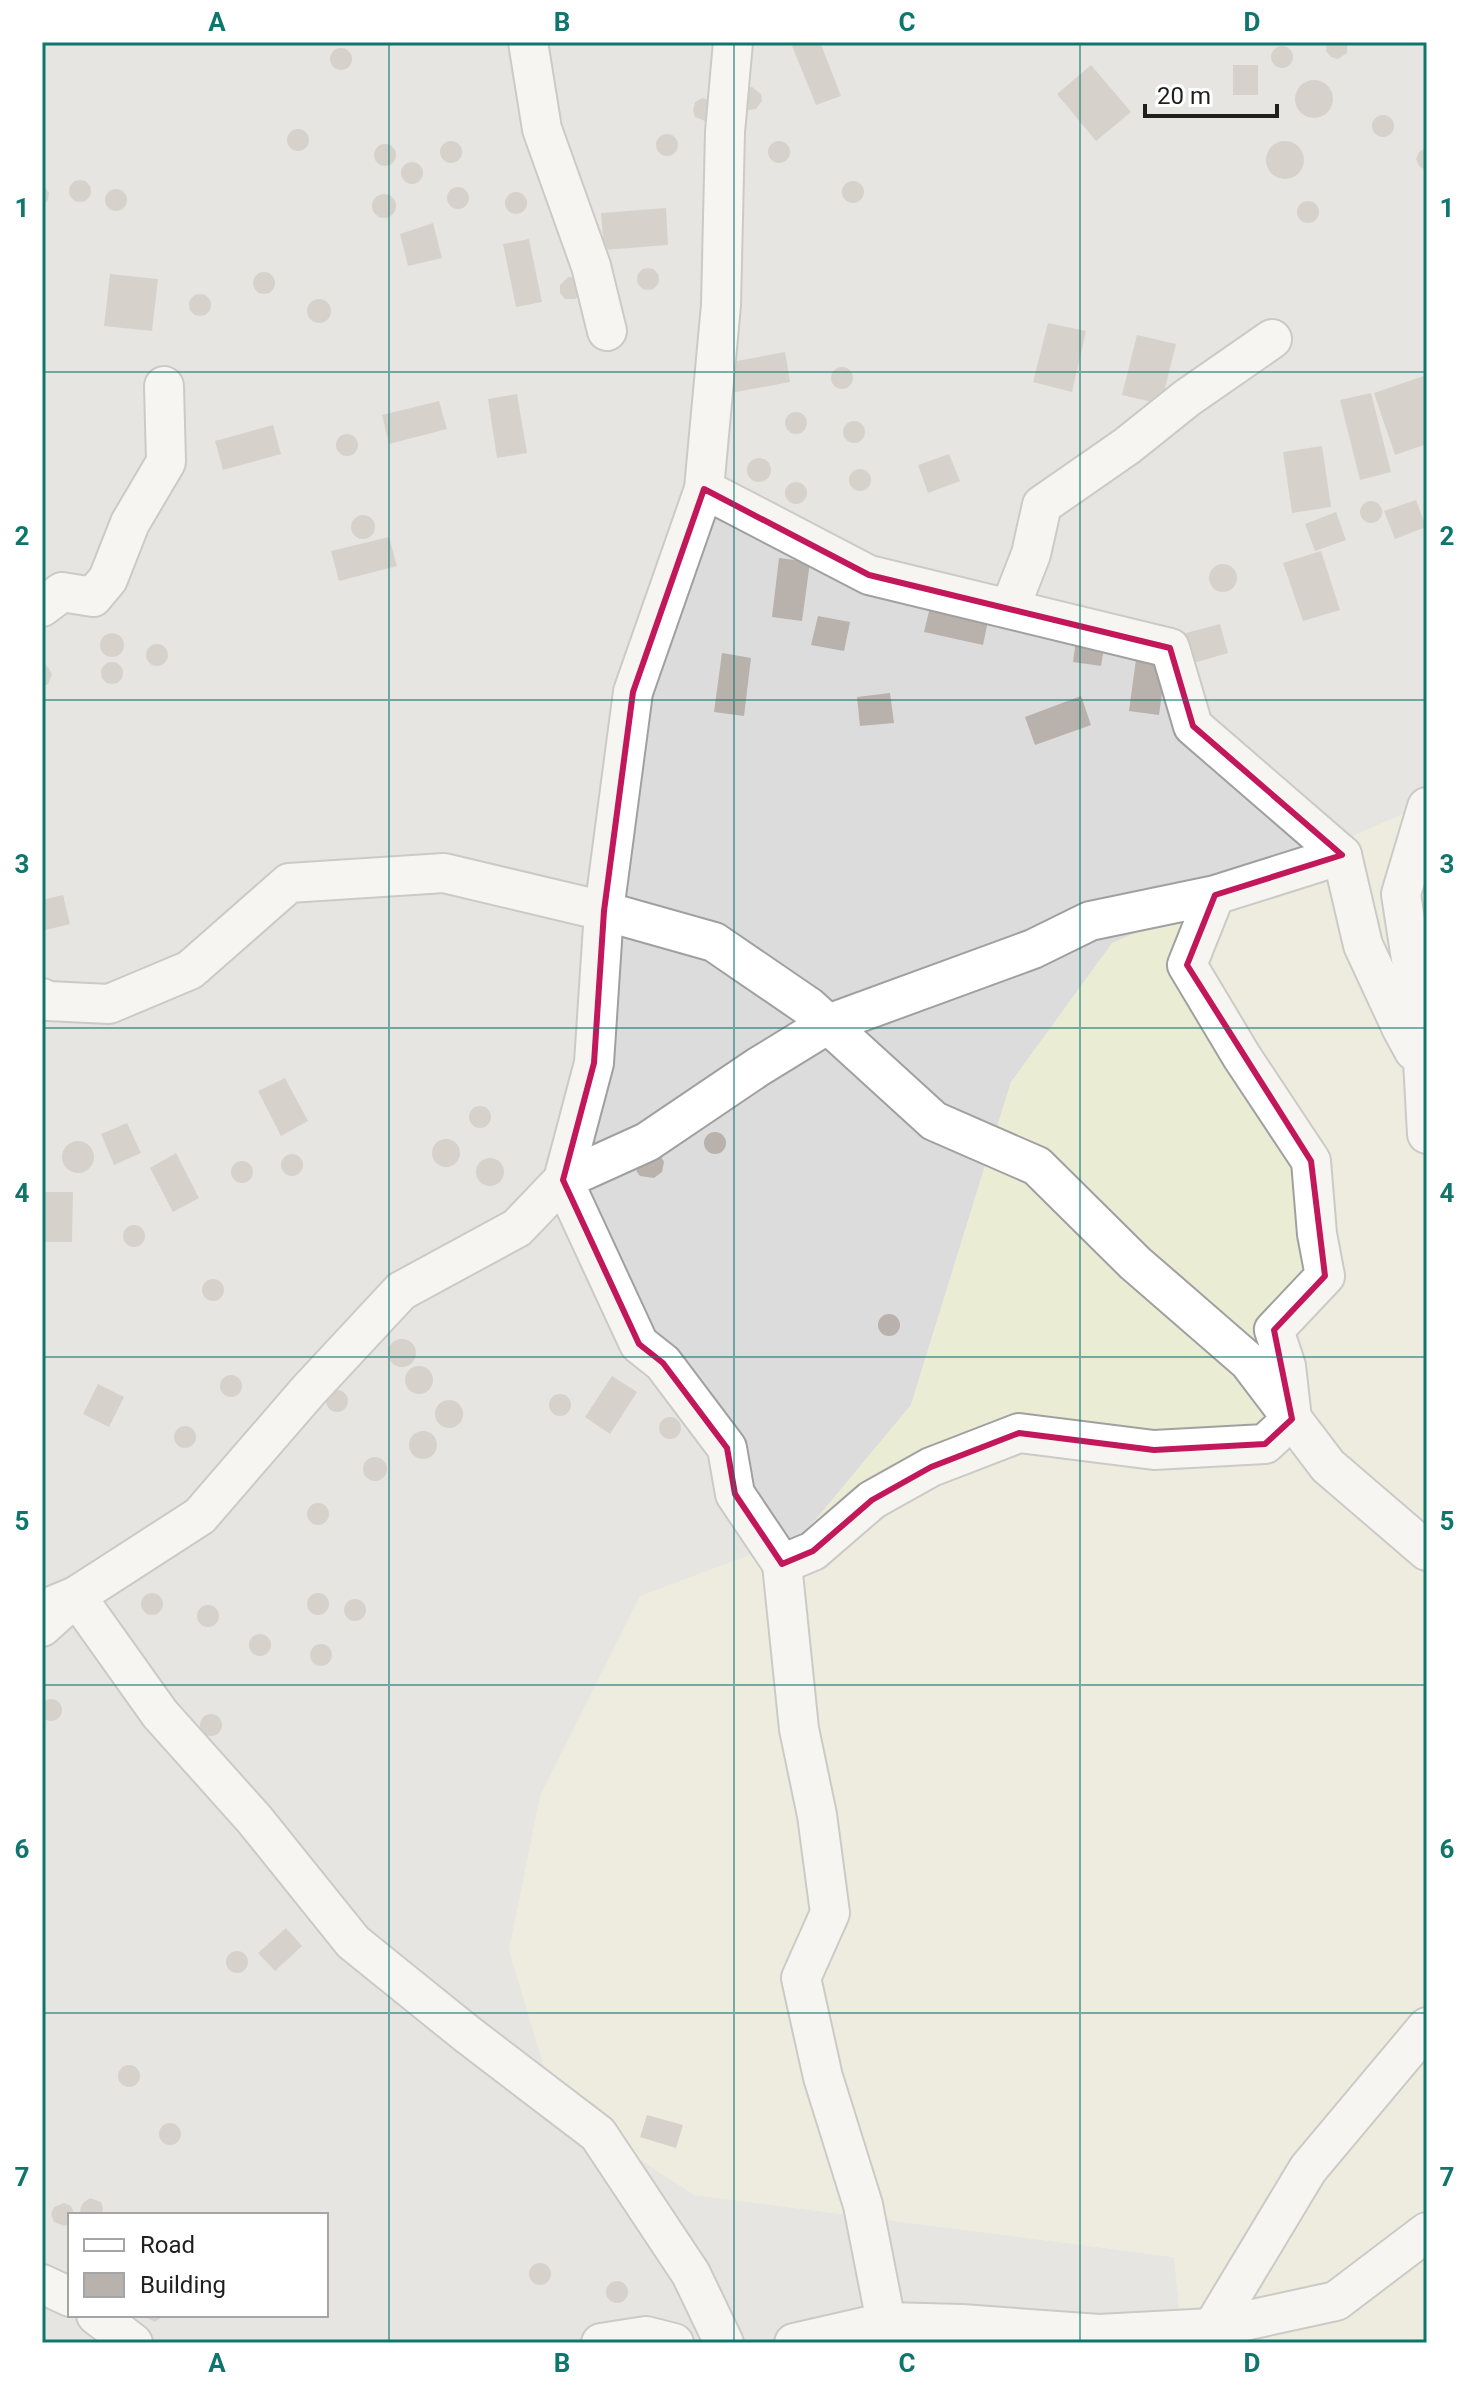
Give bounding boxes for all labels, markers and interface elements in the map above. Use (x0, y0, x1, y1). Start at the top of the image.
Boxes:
text: A (208, 7, 226, 37)
text: B (554, 7, 570, 37)
text: C (898, 7, 916, 37)
text: D (1244, 7, 1260, 37)
scale bar (1145, 68, 1277, 118)
text: 20 m (1157, 82, 1211, 110)
text: 1 (15, 193, 29, 223)
text: 1 (1440, 193, 1454, 223)
text: 2 (15, 521, 29, 551)
text: 2 (1440, 521, 1454, 551)
text: 3 (15, 849, 29, 879)
text: 3 (1440, 849, 1454, 879)
text: 4 (15, 1178, 30, 1208)
text: 4 (1440, 1178, 1455, 1208)
text: 5 (15, 1506, 29, 1536)
text: 5 (1440, 1506, 1454, 1536)
text: 6 (15, 1834, 30, 1864)
text: 6 (1440, 1834, 1455, 1864)
text: 7 (15, 2162, 29, 2192)
text: 7 (1440, 2162, 1454, 2192)
legend (68, 2213, 328, 2317)
text: Road (140, 2231, 195, 2259)
text: Building (140, 2271, 226, 2299)
text: A (208, 2348, 226, 2378)
text: B (554, 2348, 570, 2378)
text: C (898, 2348, 916, 2378)
text: D (1244, 2348, 1260, 2378)

